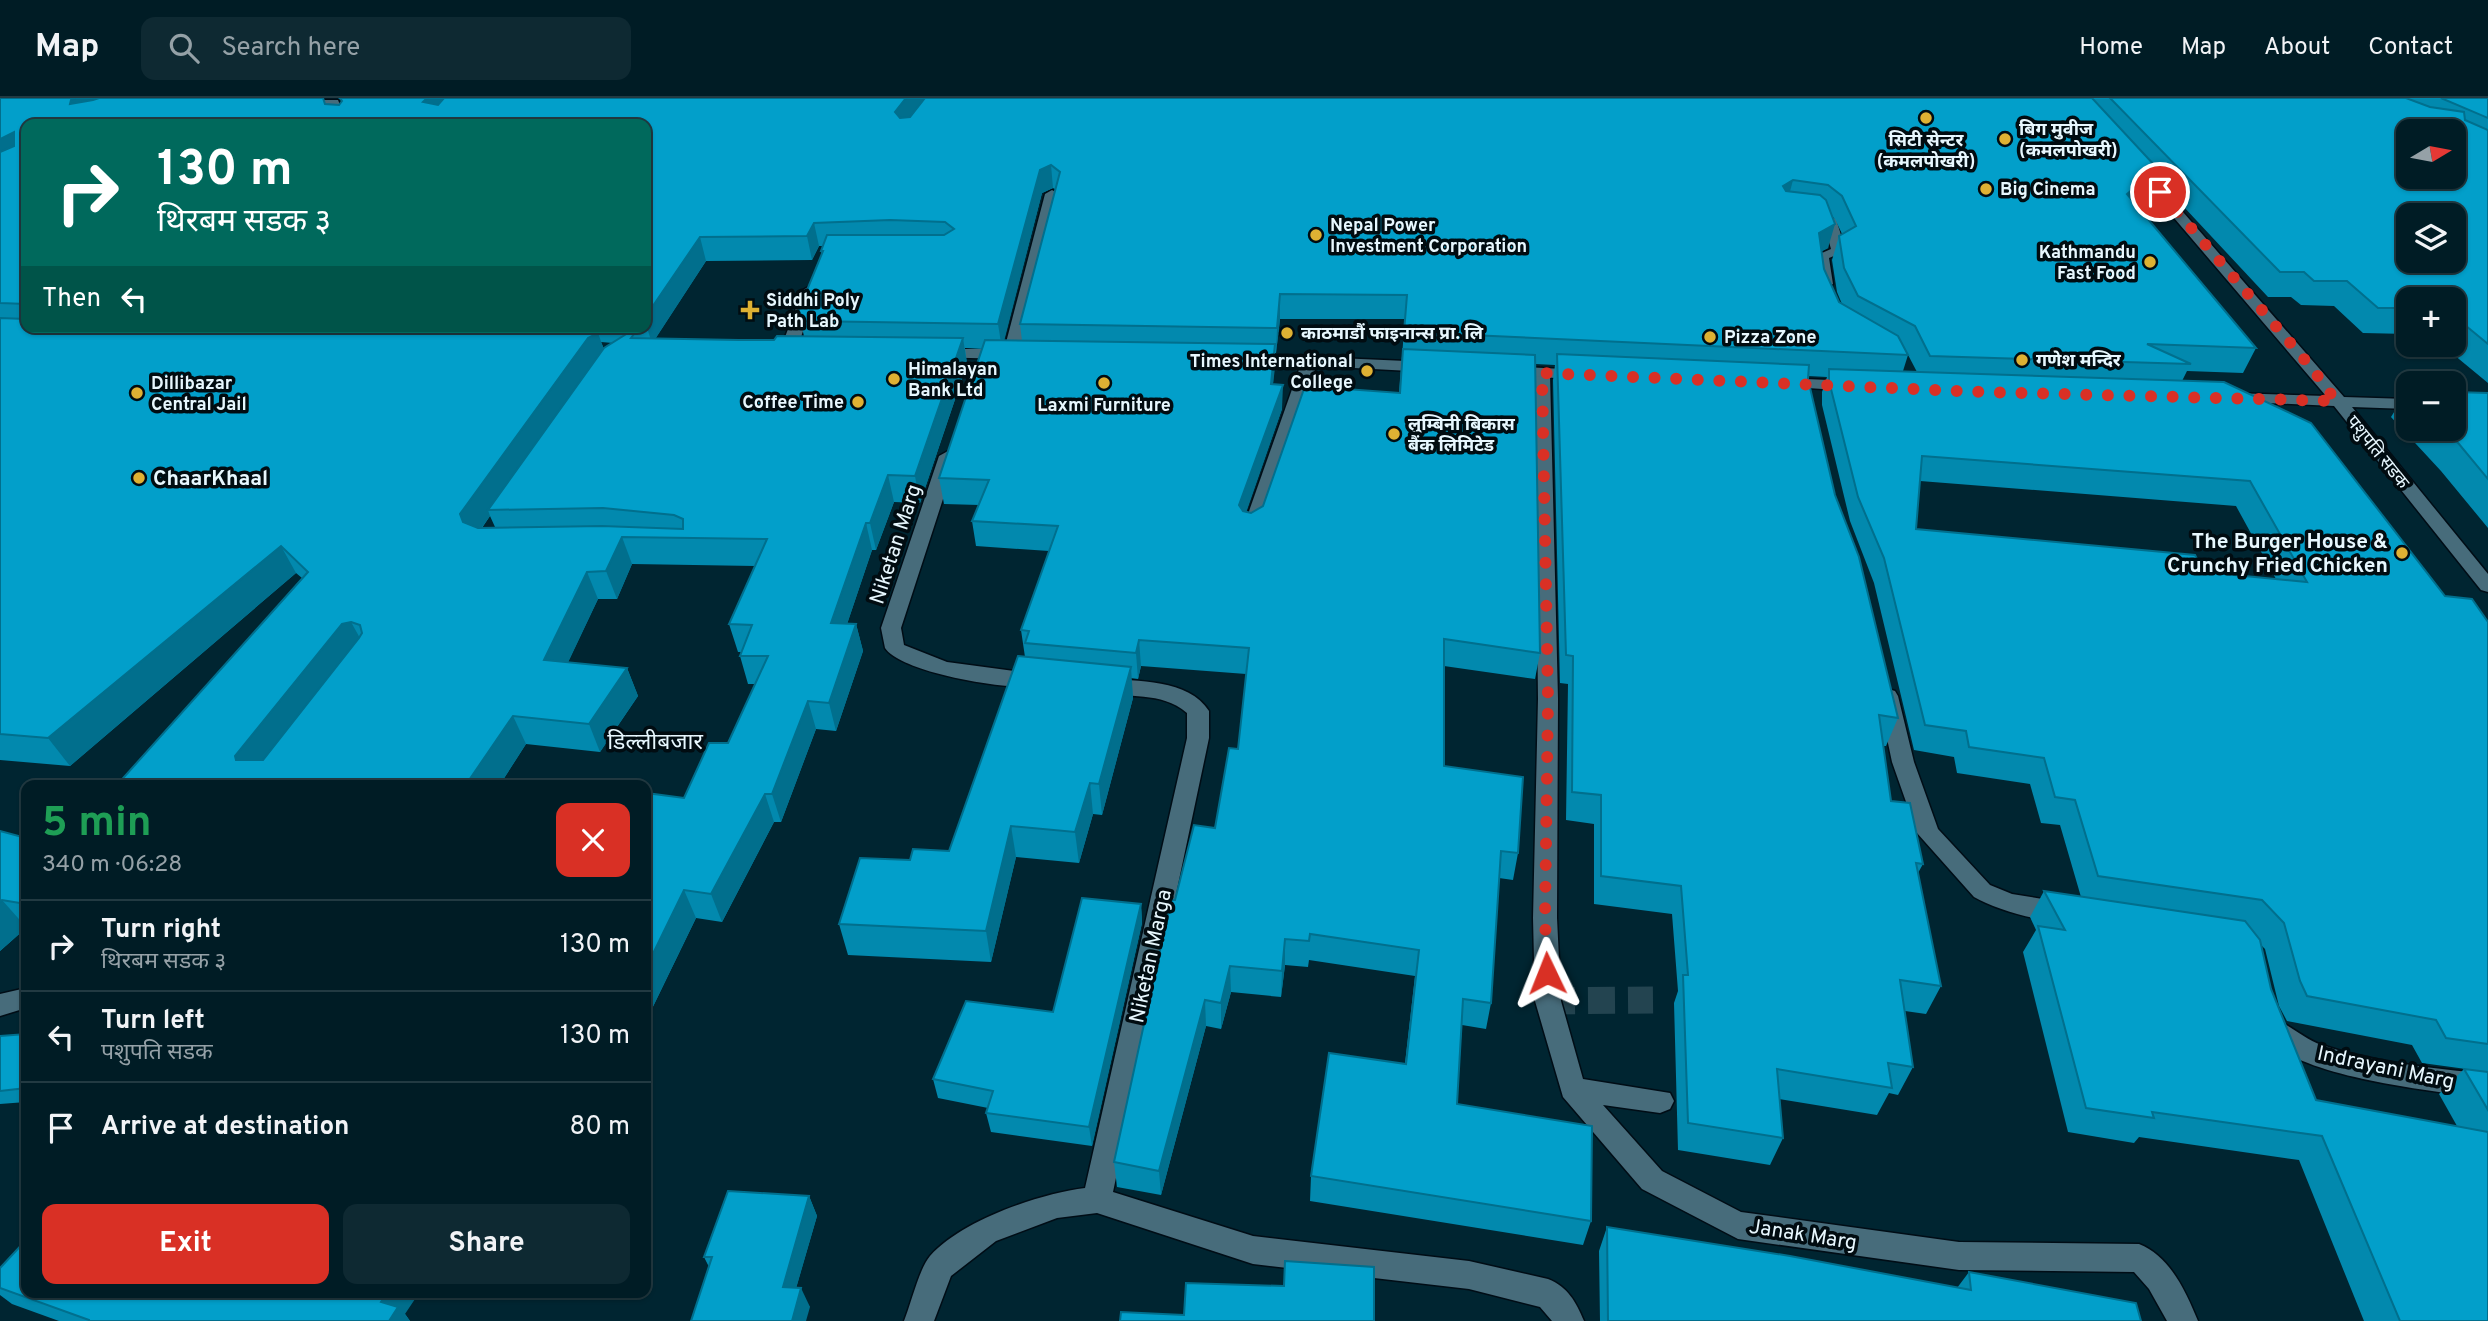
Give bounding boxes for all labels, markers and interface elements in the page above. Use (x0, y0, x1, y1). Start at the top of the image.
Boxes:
search box (141, 17, 631, 80)
text: Map (35, 27, 99, 69)
icon: search (165, 29, 203, 67)
text: Search here (221, 32, 360, 65)
text: Home (2079, 33, 2143, 63)
text: Map (2181, 33, 2226, 63)
text: About (2264, 33, 2330, 63)
text: Contact (2368, 33, 2453, 63)
marker: सिटी सेन्टर (कमलपोखरी) (1918, 110, 1934, 126)
place label: बिग मुवीज (कमलपोखरी) (2019, 119, 2118, 163)
north arrow (2396, 119, 2466, 189)
map controls (2396, 119, 2466, 441)
place label: सिटी सेन्टर (कमलपोखरी) (1877, 130, 1975, 174)
marker: बिग मुवीज (कमलपोखरी) (1997, 131, 2013, 147)
text: 130 m (157, 141, 293, 203)
icon: right (42, 147, 133, 238)
pin (2130, 162, 2190, 222)
icon: arrive (2141, 173, 2179, 211)
place label: Big Cinema (2000, 179, 2096, 202)
marker: Big Cinema (1978, 181, 1994, 197)
text: थिरबम सडक ३ (157, 203, 331, 243)
button: layers (2396, 203, 2466, 273)
place label: Nepal Power Investment Corporation (1330, 215, 1527, 259)
marker: Nepal Power Investment Corporation (1308, 227, 1324, 243)
place label: Kathmandu Fast Food (2039, 242, 2136, 286)
marker: Kathmandu Fast Food (2142, 254, 2158, 270)
icon: left (115, 280, 153, 318)
text: Then (42, 283, 101, 316)
button: + (2396, 287, 2466, 357)
place label: Siddhi Poly Path Lab (766, 290, 860, 334)
marker: Siddhi Poly Path Lab (740, 300, 760, 320)
place label: काठमाडौं फाइनान्स प्रा. लि (1301, 322, 1484, 346)
marker: काठमाडौं फाइनान्स प्रा. लि (1279, 325, 1295, 341)
place label: Pizza Zone (1724, 327, 1817, 350)
marker: Pizza Zone (1702, 329, 1718, 345)
place label: गणेश मन्दिर (2036, 350, 2122, 373)
place label: Times International College (1190, 351, 1353, 395)
marker: गणेश मन्दिर (2014, 352, 2030, 368)
place label: Himalayan Bank Ltd (908, 359, 998, 403)
marker: Times International College (1359, 363, 1375, 379)
marker: Himalayan Bank Ltd (886, 371, 902, 387)
button: − (2396, 371, 2466, 441)
place label: Dillibazar Central Jail (151, 373, 247, 417)
marker: Laxmi Furniture (1096, 375, 1112, 391)
marker: Dillibazar Central Jail (129, 385, 145, 401)
place label: Coffee Time (742, 392, 844, 415)
marker: Coffee Time (850, 394, 866, 410)
place label: Laxmi Furniture (1037, 395, 1171, 418)
street label: पशुपति सडक (2340, 412, 2414, 495)
place label: लुम्बिनी बिकास बैंक लिमिटेड (1408, 414, 1516, 458)
marker: लुम्बिनी बिकास बैंक लिमिटेड (1386, 426, 1402, 442)
place label: ChaarKhaal (153, 466, 268, 493)
marker: ChaarKhaal (131, 470, 147, 486)
street label: Niketan Marg (864, 481, 929, 608)
place label: The Burger House & Crunchy Fried Chicken (2167, 529, 2388, 580)
marker: The Burger House & Crunchy Fried Chicken (2394, 545, 2410, 561)
district label: डिल्लीबजार (607, 729, 703, 758)
text: 5 min (42, 798, 152, 851)
button: close (556, 803, 630, 877)
text: 340 m · 06:28 (42, 851, 182, 880)
street label: Niketan Marga (1124, 887, 1179, 1026)
text: Turn right (101, 914, 221, 947)
icon: right (42, 927, 80, 965)
text: 130 m (560, 929, 630, 962)
position arrow (1510, 936, 1584, 1010)
text: थिरबम सडक ३ (101, 948, 226, 977)
text: Turn left (101, 1005, 205, 1038)
icon: left (42, 1018, 80, 1056)
text: 130 m (560, 1020, 630, 1053)
text: पशुपति सडक (101, 1039, 213, 1068)
street label: Indrayani Marg (2315, 1041, 2457, 1096)
icon: arrive (42, 1109, 80, 1147)
text: Arrive at destination (101, 1111, 349, 1144)
text: 80 m (570, 1111, 630, 1144)
button: Exit (42, 1204, 329, 1284)
button: Share (343, 1204, 630, 1284)
street label: Janak Marg (1747, 1214, 1859, 1257)

